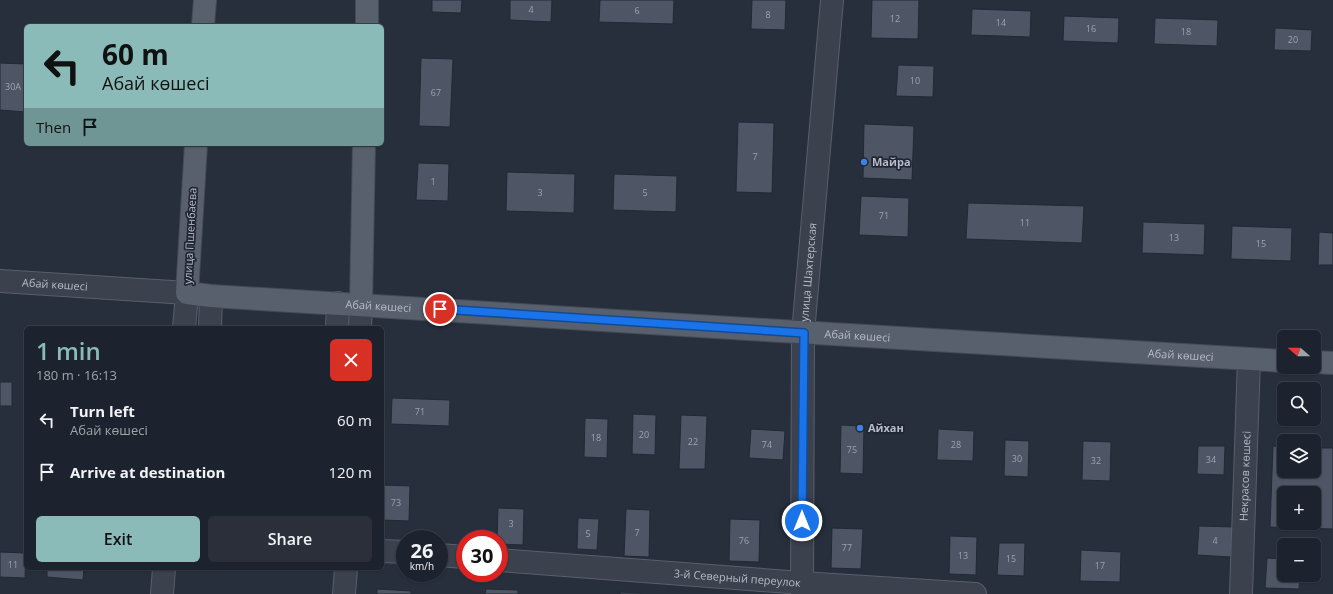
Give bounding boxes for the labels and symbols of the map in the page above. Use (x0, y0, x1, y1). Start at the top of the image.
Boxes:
house number: 4 (528, 3, 534, 16)
house number: 6 (634, 4, 640, 17)
house number: 8 (765, 8, 771, 21)
house number: 12 (890, 12, 900, 25)
house number: 14 (996, 16, 1006, 29)
house number: 16 (1086, 22, 1096, 35)
house number: 18 (1181, 25, 1191, 38)
house number: 20 (1288, 33, 1298, 46)
house number: 10 (910, 74, 920, 87)
house number: 30А (5, 80, 21, 93)
house number: 67 (431, 86, 441, 99)
house number: 7 (752, 150, 758, 163)
place label: Майра (872, 154, 911, 169)
marker: Майра (859, 157, 869, 167)
house number: 1 (430, 175, 436, 188)
house number: 3 (537, 186, 543, 199)
house number: 5 (642, 186, 648, 199)
street label: улица Пшенбаева (179, 187, 200, 285)
house number: 71 (879, 209, 889, 222)
house number: 11 (1020, 216, 1030, 229)
street label: улица Шахтерская (796, 222, 820, 322)
house number: 13 (1169, 231, 1179, 244)
house number: 15 (1256, 237, 1266, 250)
street label: Абай көшесі (22, 274, 88, 294)
pin (423, 292, 457, 326)
street label: Абай көшесі (345, 296, 412, 315)
street label: Абай көшесі (824, 326, 891, 345)
north arrow (1277, 330, 1321, 374)
street label: Абай көшесі (1147, 345, 1214, 364)
house number: 71 (415, 405, 425, 418)
place label: Айхан (868, 420, 904, 435)
marker: Айхан (855, 423, 865, 433)
house number: 20 (639, 428, 649, 441)
house number: 18 (591, 431, 601, 444)
street label: Некрасов көшесі (1235, 431, 1254, 521)
house number: 22 (688, 435, 698, 448)
house number: 74 (762, 438, 772, 451)
house number: 28 (951, 438, 961, 451)
house number: 75 (847, 443, 857, 456)
house number: 30 (1012, 452, 1022, 465)
house number: 34 (1206, 453, 1216, 466)
house number: 32 (1091, 454, 1101, 467)
house number: 73 (391, 496, 401, 509)
position arrow (781, 500, 823, 542)
house number: 3 (508, 517, 514, 530)
house number: 7 (634, 526, 640, 539)
house number: 5 (585, 527, 591, 540)
speed limit sign: 30 (456, 530, 508, 582)
house number: 76 (739, 534, 749, 547)
house number: 4 (1212, 534, 1218, 547)
house number: 77 (842, 541, 852, 554)
house number: 13 (958, 549, 968, 562)
house number: 15 (1006, 552, 1016, 565)
house number: 11 (8, 558, 18, 571)
house number: 17 (1095, 559, 1105, 572)
street label: 3-й Северный переулок (673, 565, 802, 590)

